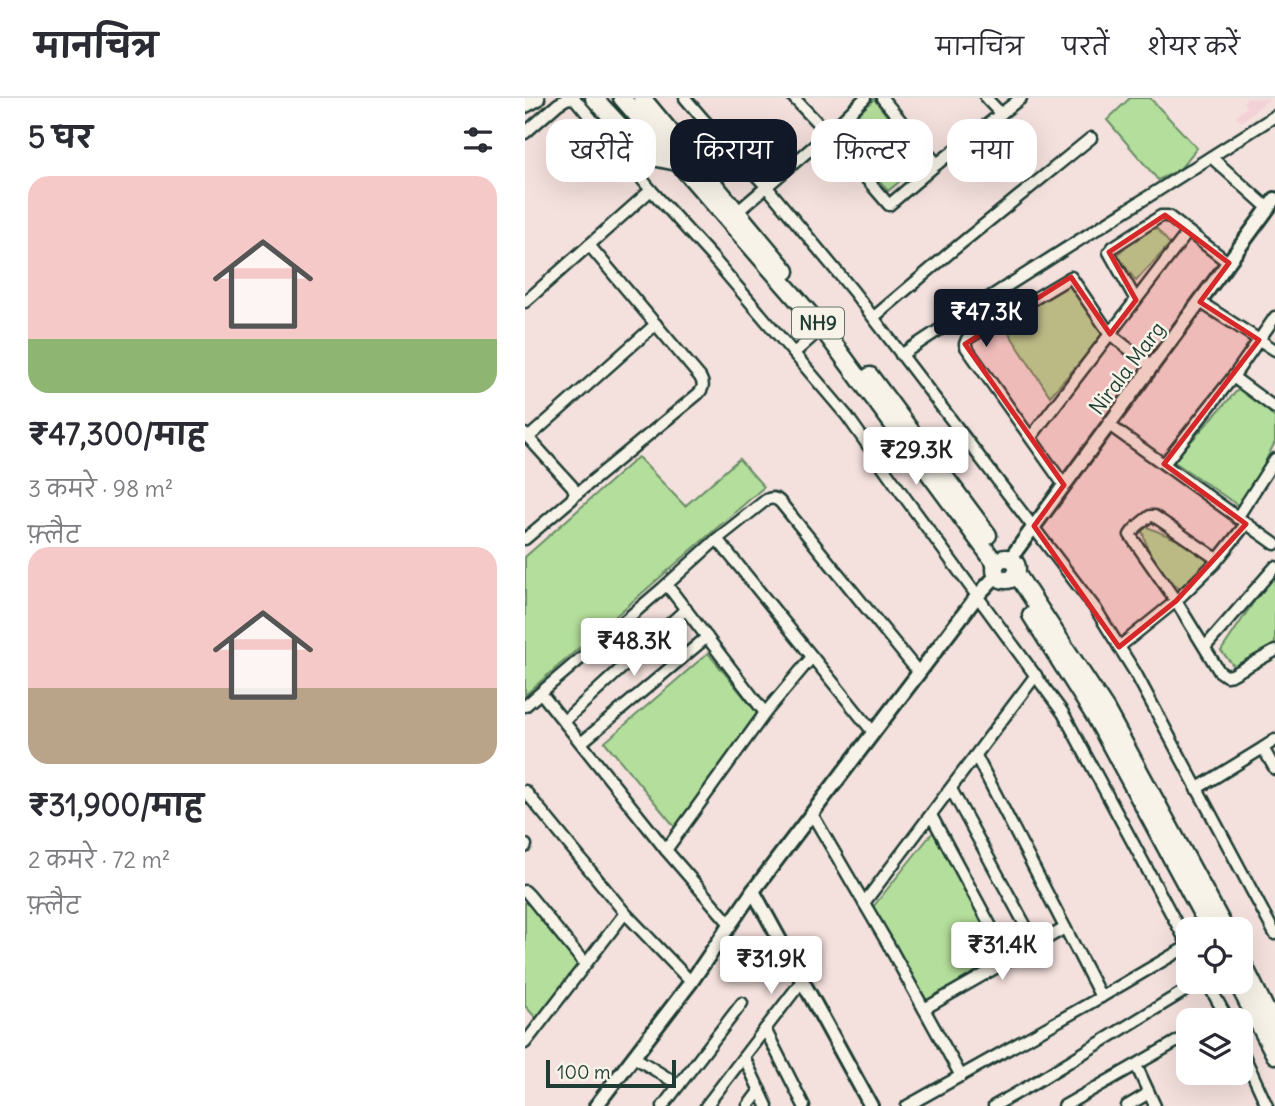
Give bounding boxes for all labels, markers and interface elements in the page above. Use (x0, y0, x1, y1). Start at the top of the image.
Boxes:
text: मानचित्र (35, 24, 158, 66)
text: मानचित्र (936, 31, 1024, 61)
text: परतें (1062, 31, 1109, 61)
text: शेयर करें (1147, 31, 1240, 61)
text: 5 घर (28, 118, 92, 156)
chip: खरीदें (546, 119, 656, 182)
chip: किराया (670, 119, 797, 182)
chip: फ़िल्टर (811, 119, 933, 182)
chip: नया (947, 119, 1037, 182)
icon: filters (459, 121, 497, 159)
icon: home (200, 221, 326, 347)
pin: ₹47.3K (929, 289, 1043, 349)
text: ₹47.3K (950, 297, 1022, 326)
road number: NH9 (792, 308, 844, 339)
street label: Nirala Marg (1083, 316, 1171, 420)
text: ₹47,300/माह (28, 415, 206, 453)
pin: ₹29.3K (859, 428, 973, 487)
text: ₹29.3K (879, 435, 953, 464)
text: 3 कमरे · 98 m² (28, 474, 173, 503)
text: फ़्लैट (28, 520, 80, 549)
icon: home (200, 592, 326, 718)
pin: ₹48.3K (577, 618, 691, 678)
text: ₹48.3K (597, 626, 671, 655)
text: ₹31,900/माह (28, 786, 204, 824)
text: 2 कमरे · 72 m² (28, 845, 170, 874)
text: फ़्लैट (28, 891, 80, 920)
map controls (1176, 917, 1253, 1085)
button: locate (1176, 917, 1253, 994)
pin: ₹31.4K (945, 922, 1059, 982)
text: ₹31.4K (967, 930, 1037, 959)
pin: ₹31.9K (714, 936, 828, 996)
text: ₹31.9K (736, 944, 806, 973)
button: layers (1176, 1008, 1253, 1085)
scale bar (546, 1057, 675, 1089)
text: 100 m (557, 1060, 611, 1084)

